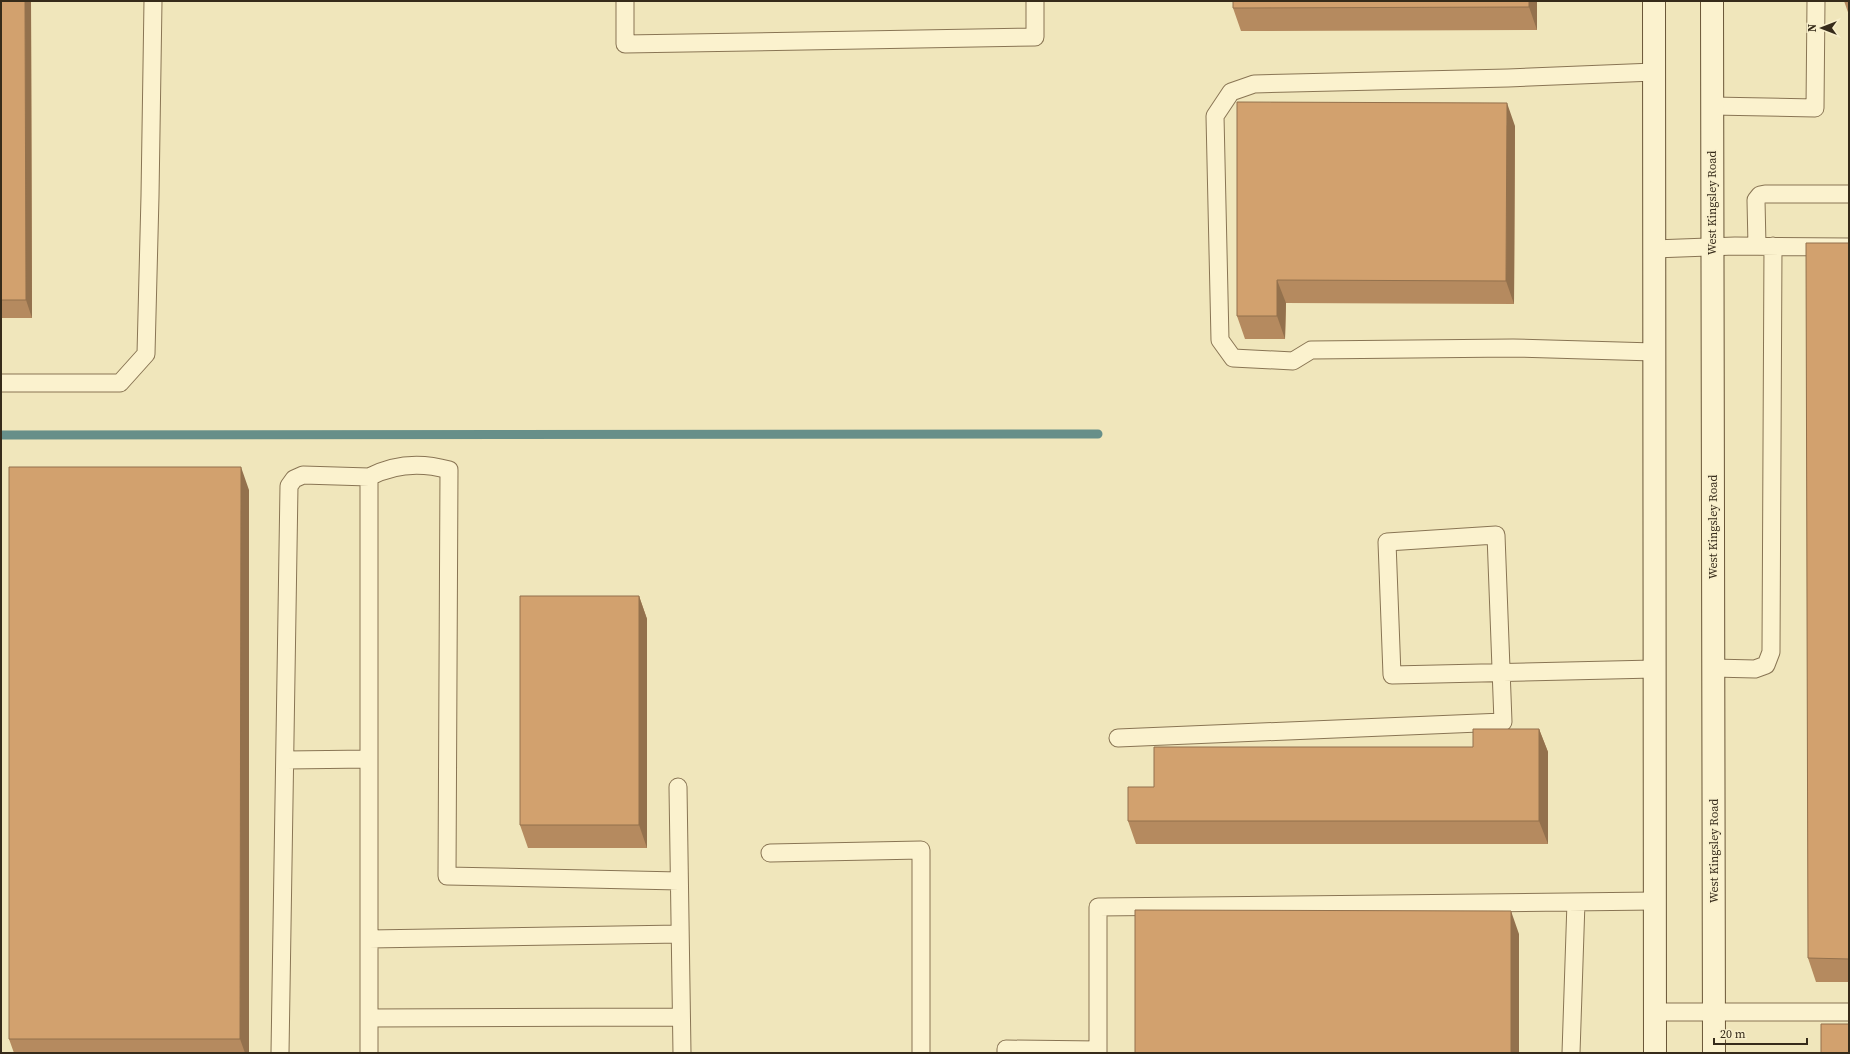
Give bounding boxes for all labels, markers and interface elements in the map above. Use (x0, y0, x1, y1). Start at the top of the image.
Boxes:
north arrow (1802, 8, 1842, 48)
text: N (1805, 24, 1820, 32)
street label: West Kingsley Road (1704, 151, 1720, 255)
street label: West Kingsley Road (1705, 475, 1721, 579)
street label: West Kingsley Road (1706, 799, 1722, 903)
scale bar (1714, 1020, 1807, 1046)
text: 20 m (1720, 1026, 1746, 1042)

